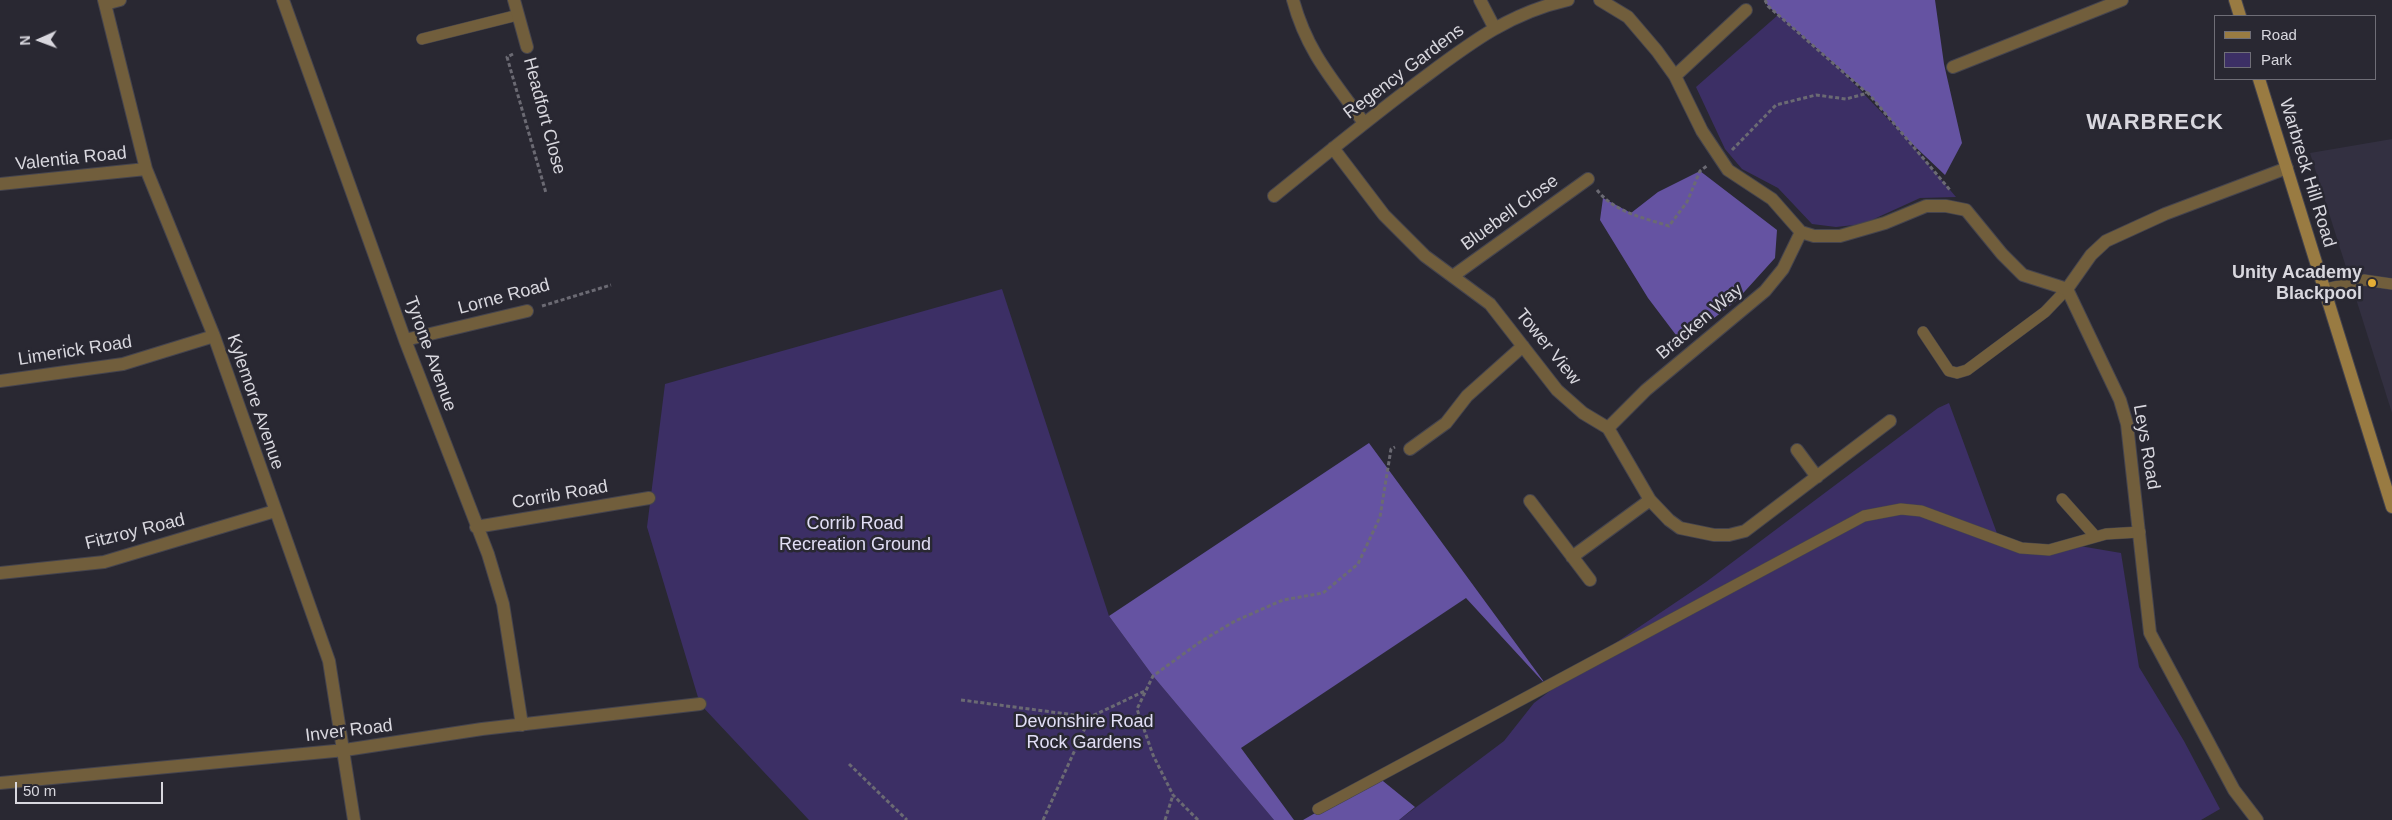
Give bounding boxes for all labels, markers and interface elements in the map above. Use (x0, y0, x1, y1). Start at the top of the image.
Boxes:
north arrow (15, 15, 65, 65)
legend (2214, 15, 2377, 80)
street label: Regency Gardens (1340, 20, 1468, 124)
text: Road (2261, 26, 2297, 43)
text: N (17, 35, 33, 46)
text: Park (2261, 51, 2292, 68)
street label: Headfort Close (518, 55, 570, 177)
street label: Warbreck Hill Road (2274, 96, 2340, 250)
district label: WARBRECK (2085, 110, 2225, 136)
street label: Valentia Road (14, 142, 128, 176)
street label: Bluebell Close (1457, 170, 1563, 256)
place label: Unity Academy Blackpool (2232, 262, 2362, 304)
street label: Lorne Road (456, 274, 552, 320)
marker: Unity Academy Blackpool (2366, 277, 2378, 289)
street label: Bracken Way (1652, 280, 1748, 364)
street label: Tyrone Avenue (399, 294, 461, 414)
street label: Tower View (1511, 305, 1585, 389)
street label: Limerick Road (16, 331, 134, 371)
street label: Kylemore Avenue (222, 331, 288, 473)
street label: Leys Road (2128, 403, 2164, 491)
street label: Corrib Road (510, 476, 610, 514)
street label: Fitzroy Road (83, 509, 187, 555)
park label: Corrib Road Recreation Ground (779, 513, 931, 556)
park label: Devonshire Road Rock Gardens (1014, 711, 1154, 754)
street label: Inver Road (304, 715, 394, 747)
scale bar (18, 772, 165, 804)
text: 50 m (23, 782, 56, 799)

